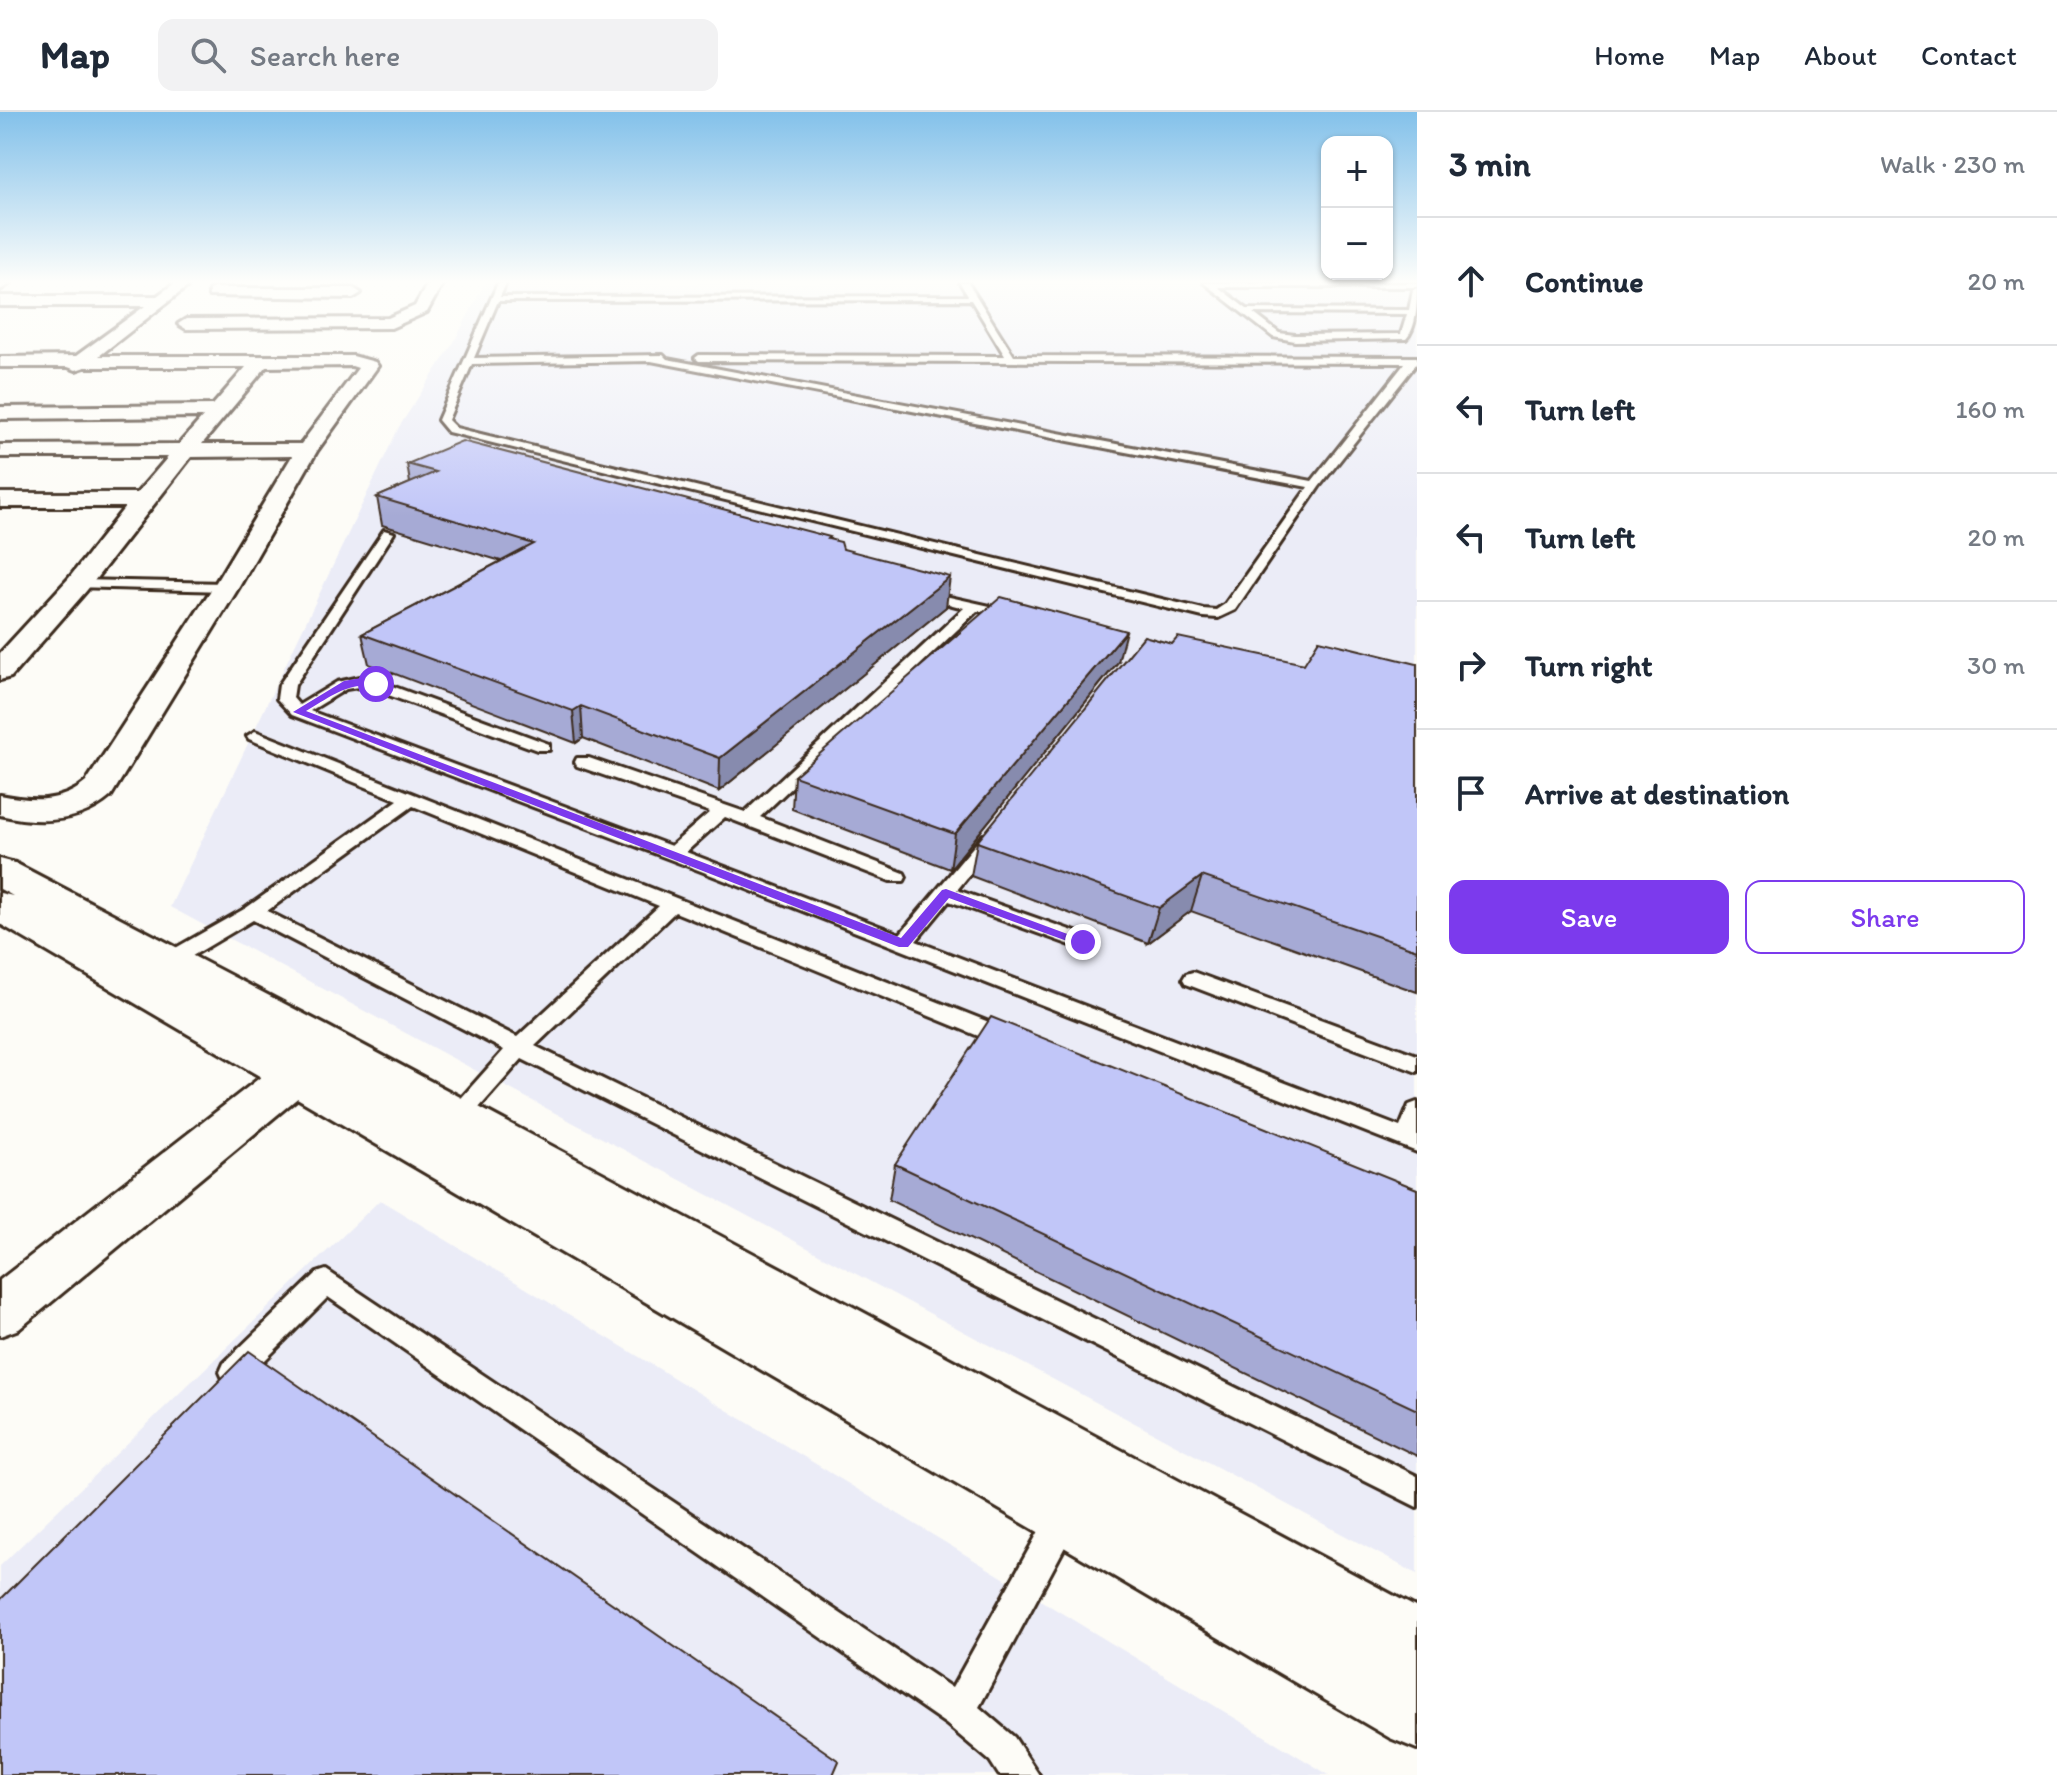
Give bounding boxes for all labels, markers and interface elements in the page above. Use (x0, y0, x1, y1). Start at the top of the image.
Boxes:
search box (158, 19, 718, 91)
text: Map (40, 32, 110, 78)
icon: search (186, 33, 230, 77)
text: Search here (250, 37, 400, 74)
text: Home (1594, 38, 1665, 72)
text: Map (1709, 38, 1760, 72)
text: About (1804, 38, 1877, 72)
text: Contact (1921, 38, 2017, 72)
map controls (1321, 136, 1393, 280)
button: + (1321, 136, 1393, 208)
text: 3 min (1449, 144, 1531, 185)
text: Walk · 230 m (1880, 148, 2025, 180)
button: − (1321, 208, 1393, 280)
icon: ahead (1449, 259, 1493, 303)
text: Continue (1525, 263, 1644, 300)
text: 20 m (1968, 265, 2025, 297)
icon: left (1449, 387, 1493, 431)
text: Turn left (1525, 391, 1636, 428)
text: 160 m (1955, 393, 2025, 425)
icon: left (1449, 515, 1493, 559)
text: Turn left (1525, 519, 1636, 556)
text: 20 m (1968, 521, 2025, 553)
icon: right (1449, 643, 1493, 687)
text: Turn right (1525, 647, 1653, 684)
text: 30 m (1967, 649, 2025, 681)
route start (358, 666, 394, 702)
icon: arrive (1449, 771, 1493, 815)
text: Arrive at destination (1525, 775, 1789, 812)
button: Save (1449, 880, 1729, 954)
button: Share (1745, 880, 2025, 954)
route end (1065, 924, 1101, 960)

